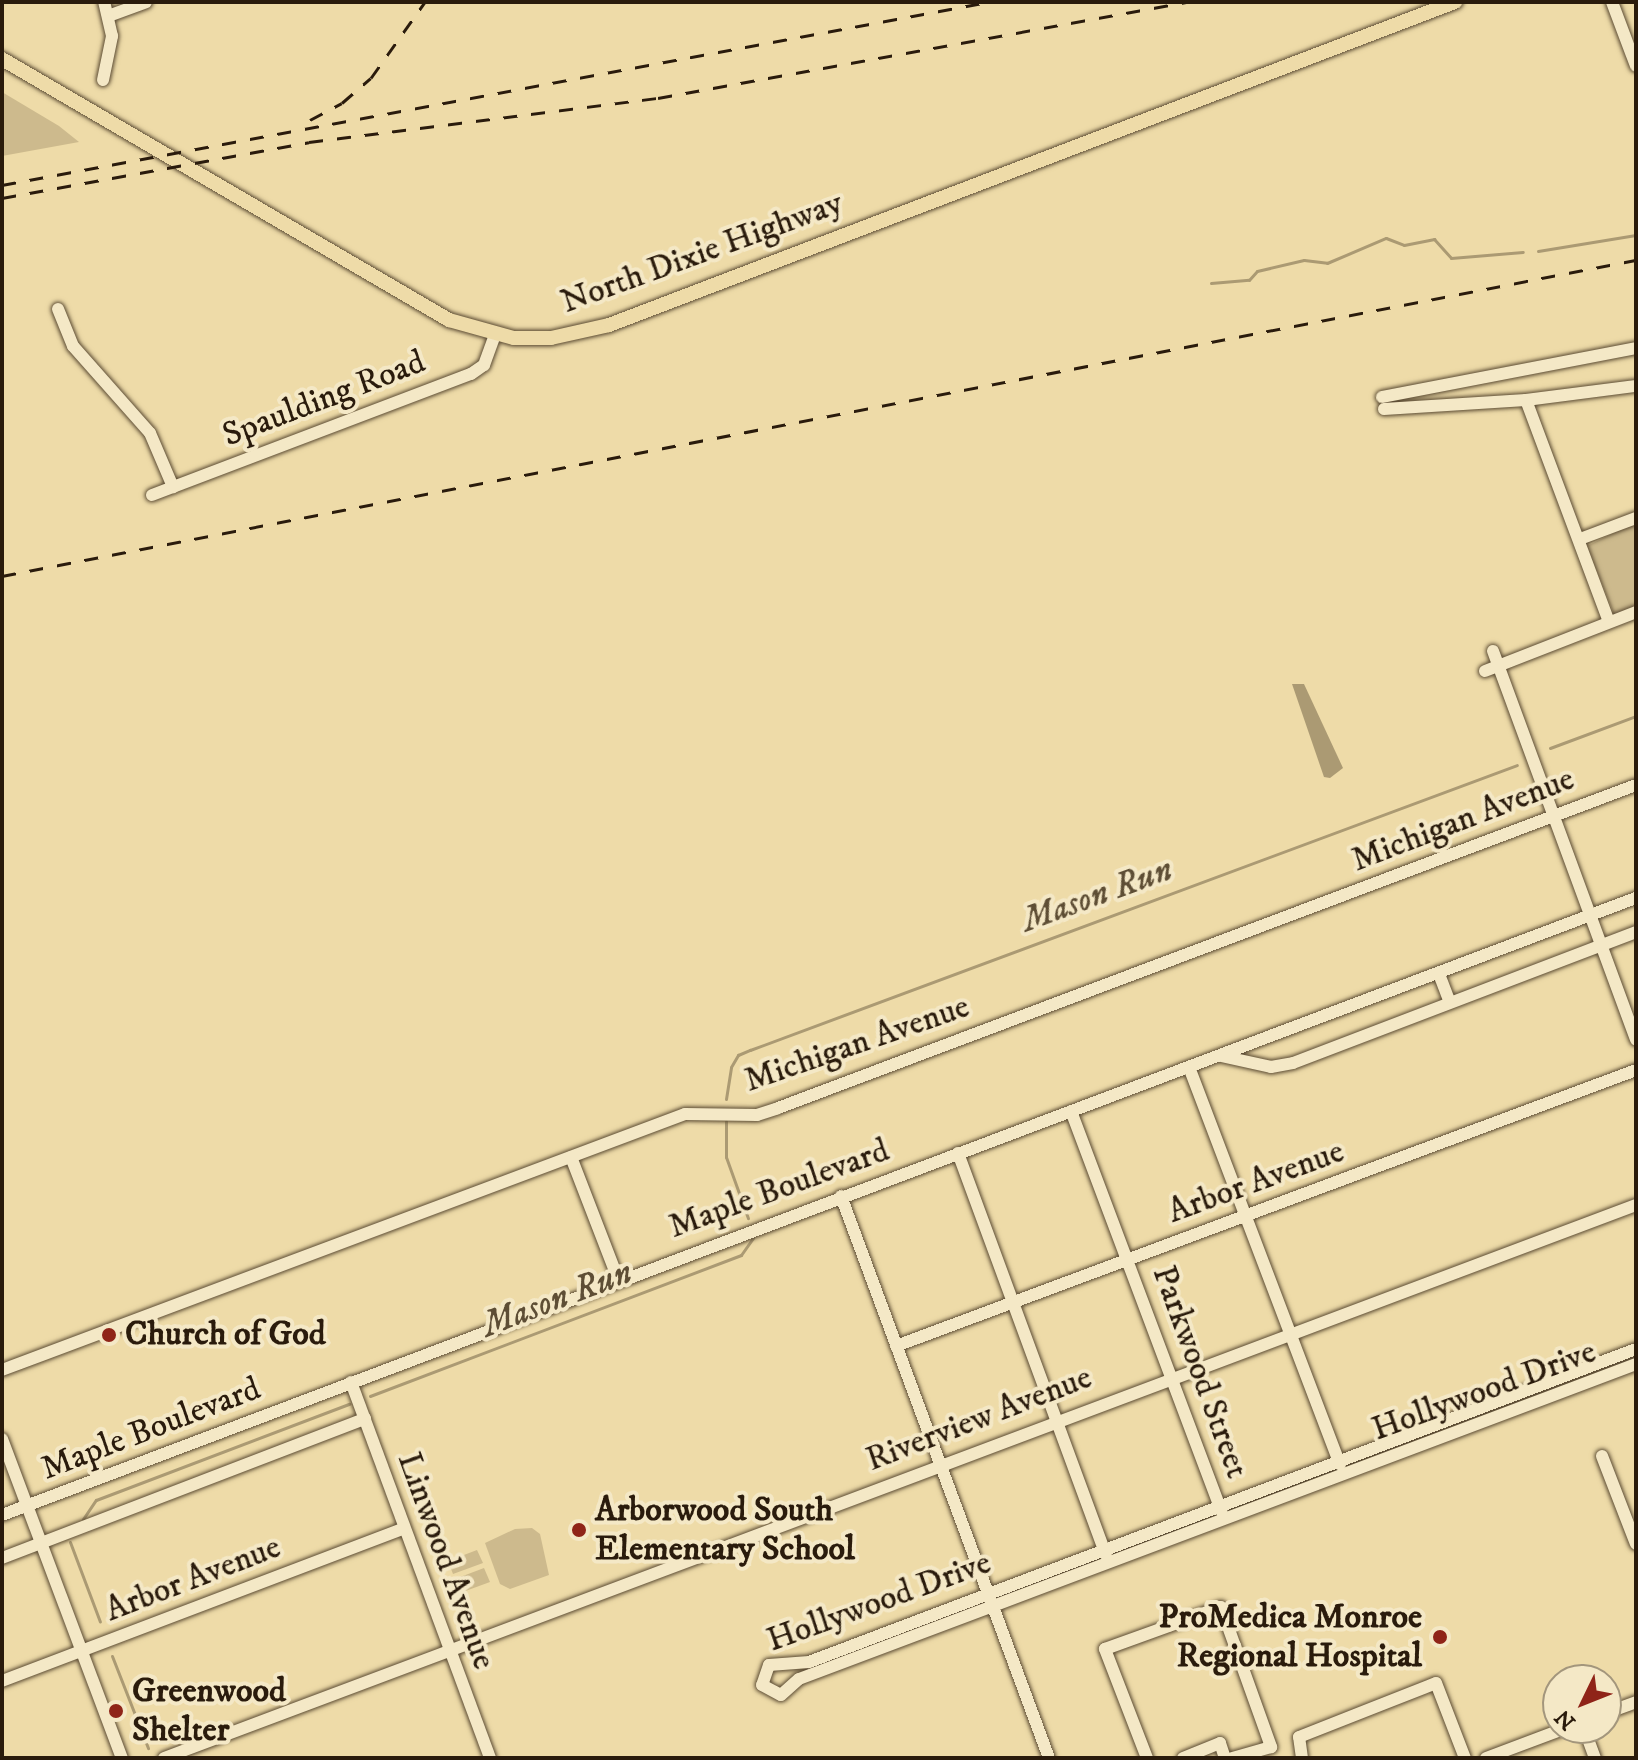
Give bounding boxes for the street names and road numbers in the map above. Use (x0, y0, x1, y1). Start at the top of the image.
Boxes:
street label: North Dixie Highway (556, 183, 848, 323)
street label: Spaulding Road (217, 342, 431, 456)
street label: Michigan Avenue (1346, 759, 1580, 881)
street label: Michigan Avenue (739, 986, 975, 1102)
street label: Maple Boulevard (663, 1130, 895, 1248)
street label: Arbor Avenue (1162, 1131, 1350, 1233)
street label: Parkwood Street (1143, 1260, 1257, 1484)
street label: Hollywood Drive (1366, 1332, 1602, 1450)
street label: Riverview Avenue (860, 1357, 1098, 1481)
street label: Maple Boulevard (36, 1368, 266, 1490)
street label: Linwood Avenue (388, 1447, 504, 1675)
street label: Arbor Avenue (100, 1527, 286, 1631)
street label: Hollywood Drive (761, 1543, 997, 1661)

